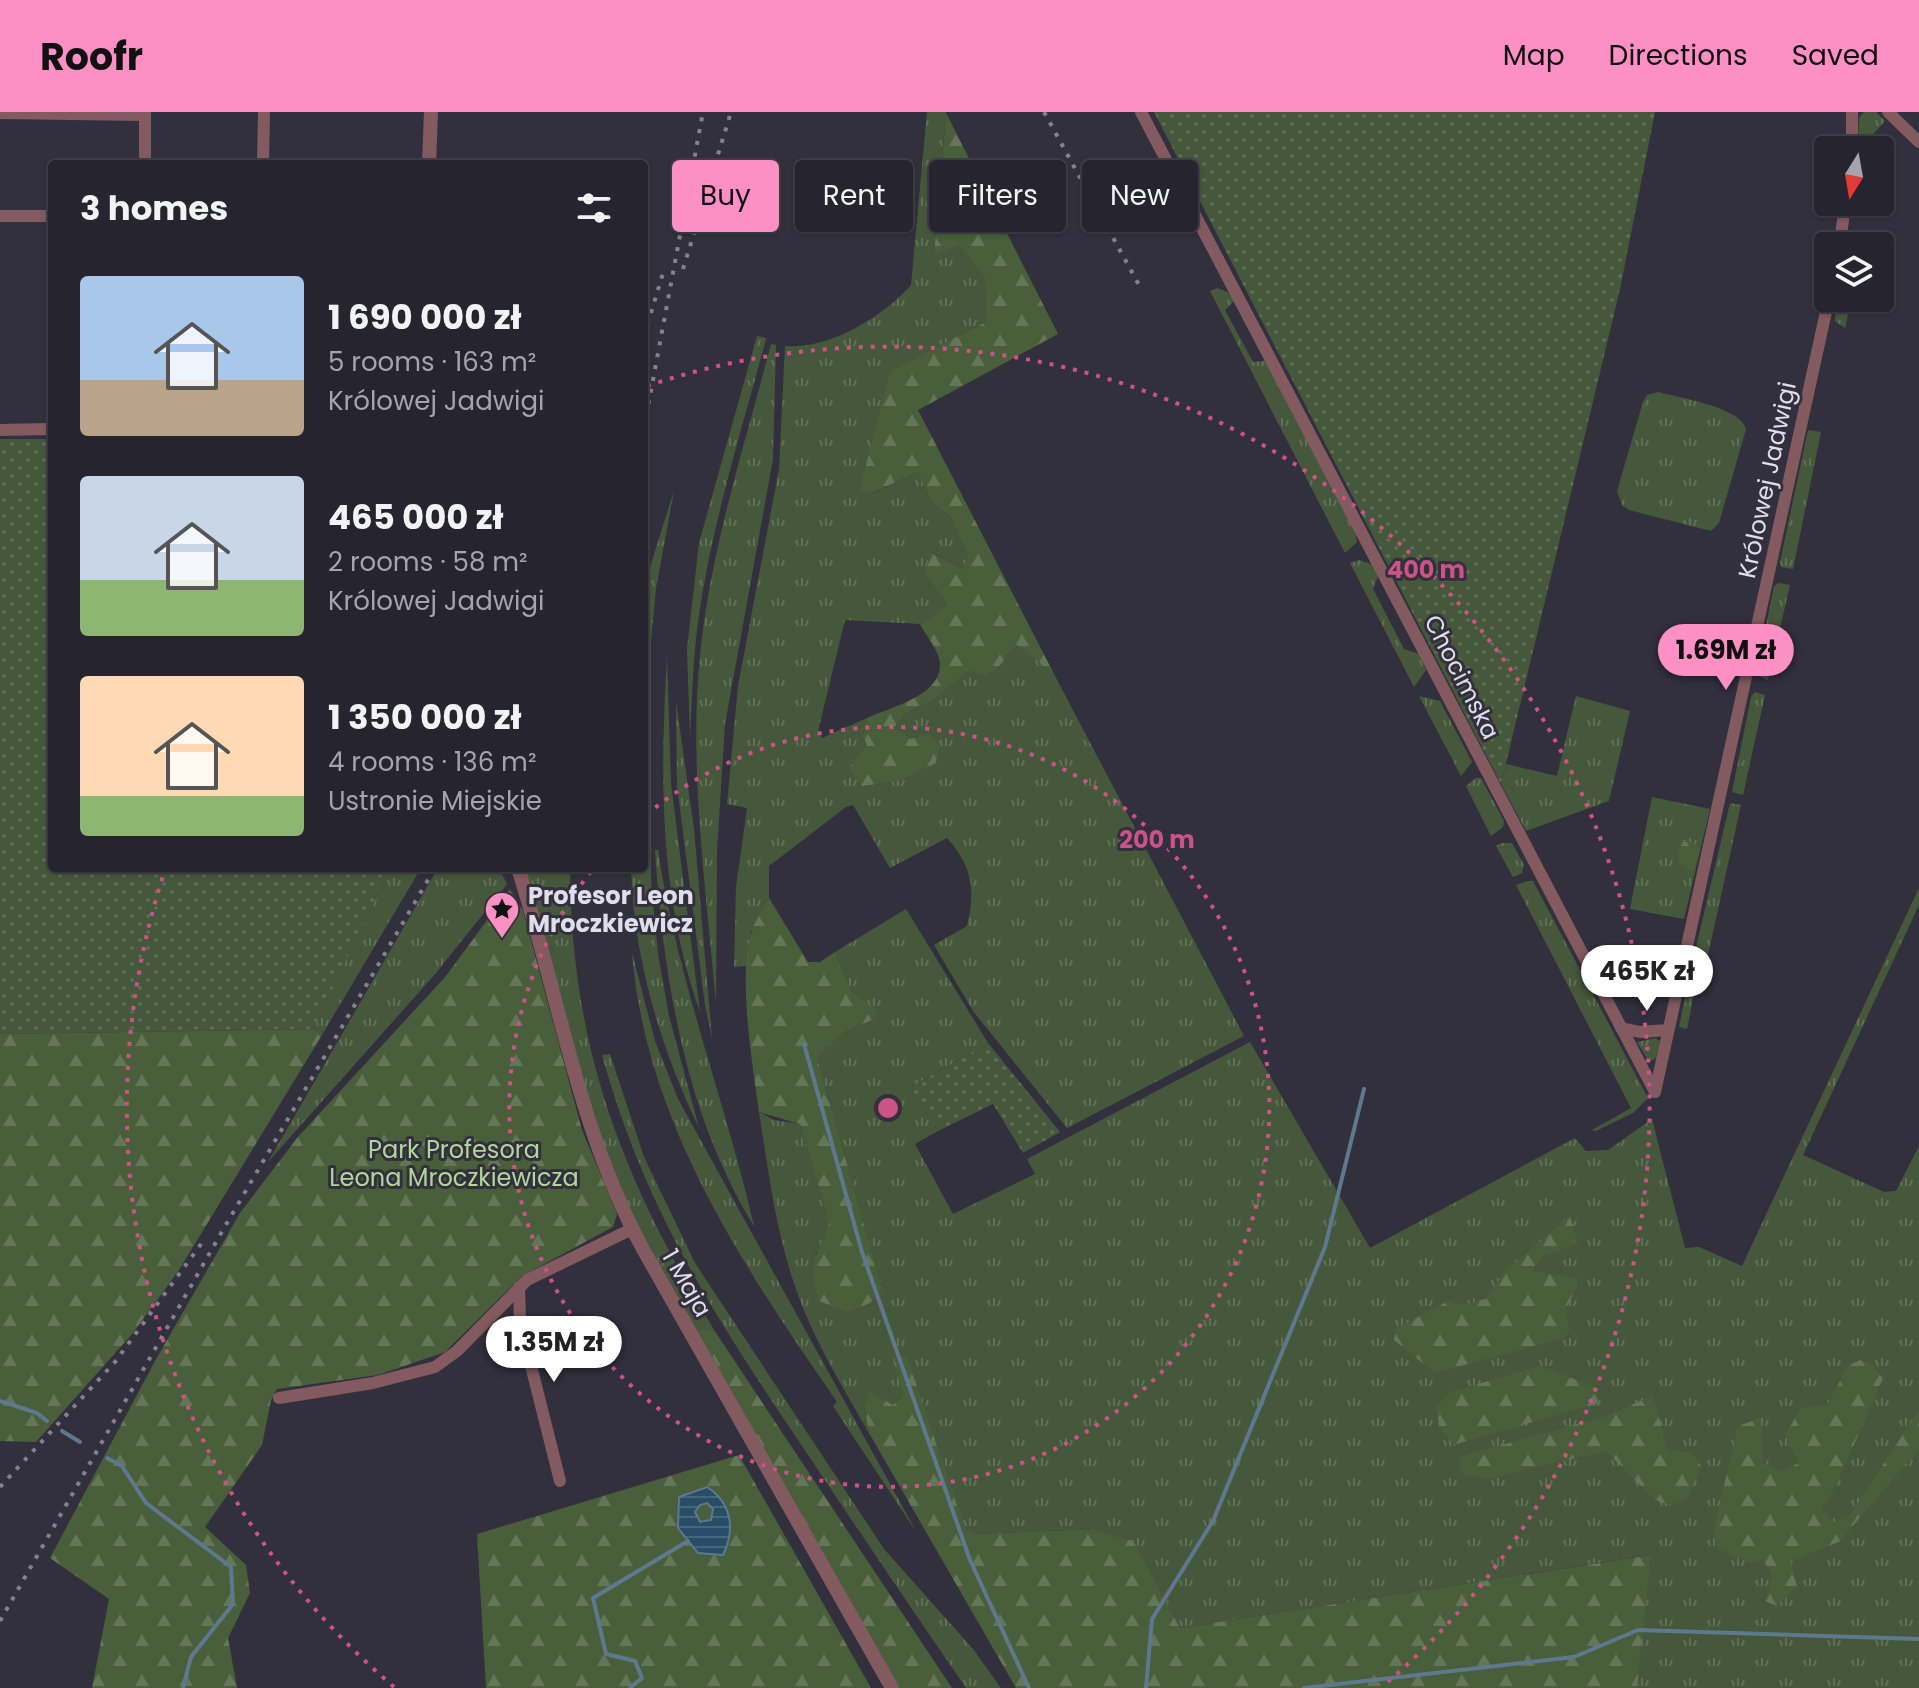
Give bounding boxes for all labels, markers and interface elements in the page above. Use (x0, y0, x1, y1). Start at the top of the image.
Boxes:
text: Roofr (40, 30, 143, 83)
text: Map (1503, 36, 1565, 75)
text: Directions (1609, 36, 1748, 75)
text: Saved (1792, 36, 1879, 75)
north arrow (1814, 136, 1894, 216)
map controls (1814, 136, 1894, 312)
chip: Buy (672, 160, 779, 232)
chip: Rent (795, 160, 913, 232)
chip: Filters (929, 160, 1066, 232)
chip: New (1082, 160, 1198, 232)
text: 3 homes (80, 184, 228, 232)
icon: filters (572, 186, 616, 230)
button: layers (1814, 232, 1894, 312)
text: 1 690 000 zł (328, 293, 521, 341)
icon: home (144, 308, 240, 404)
text: 5 rooms · 163 m² (328, 344, 536, 380)
street label: Królowej Jadwigi (1730, 379, 1804, 581)
text: Królowej Jadwigi (328, 383, 544, 419)
text: 465 000 zł (328, 493, 503, 541)
icon: home (144, 508, 240, 604)
text: 2 rooms · 58 m² (328, 544, 528, 580)
text: 400 m (1387, 553, 1465, 586)
text: Królowej Jadwigi (328, 583, 544, 619)
street label: Chocimska (1417, 609, 1507, 745)
pin: 1.69M zł (1643, 624, 1809, 692)
text: 1.69M zł (1676, 632, 1776, 668)
text: 1 350 000 zł (328, 693, 522, 741)
icon: home (144, 708, 240, 804)
text: 4 rooms · 136 m² (328, 744, 536, 780)
text: Ustronie Miejskie (328, 783, 542, 819)
text: 200 m (1119, 823, 1195, 856)
place label: Profesor Leon Mroczkiewicz (528, 879, 694, 940)
place icon: Profesor Leon Mroczkiewicz (483, 890, 521, 940)
pin: 465K zł (1573, 945, 1721, 1013)
text: 465K zł (1599, 953, 1695, 989)
centre of rings (874, 1094, 902, 1122)
park label: Park Profesora Leona Mroczkiewicza (329, 1133, 579, 1194)
street label: 1 Maja (654, 1243, 720, 1323)
pin: 1.35M zł (471, 1316, 637, 1384)
text: 1.35M zł (504, 1324, 604, 1360)

